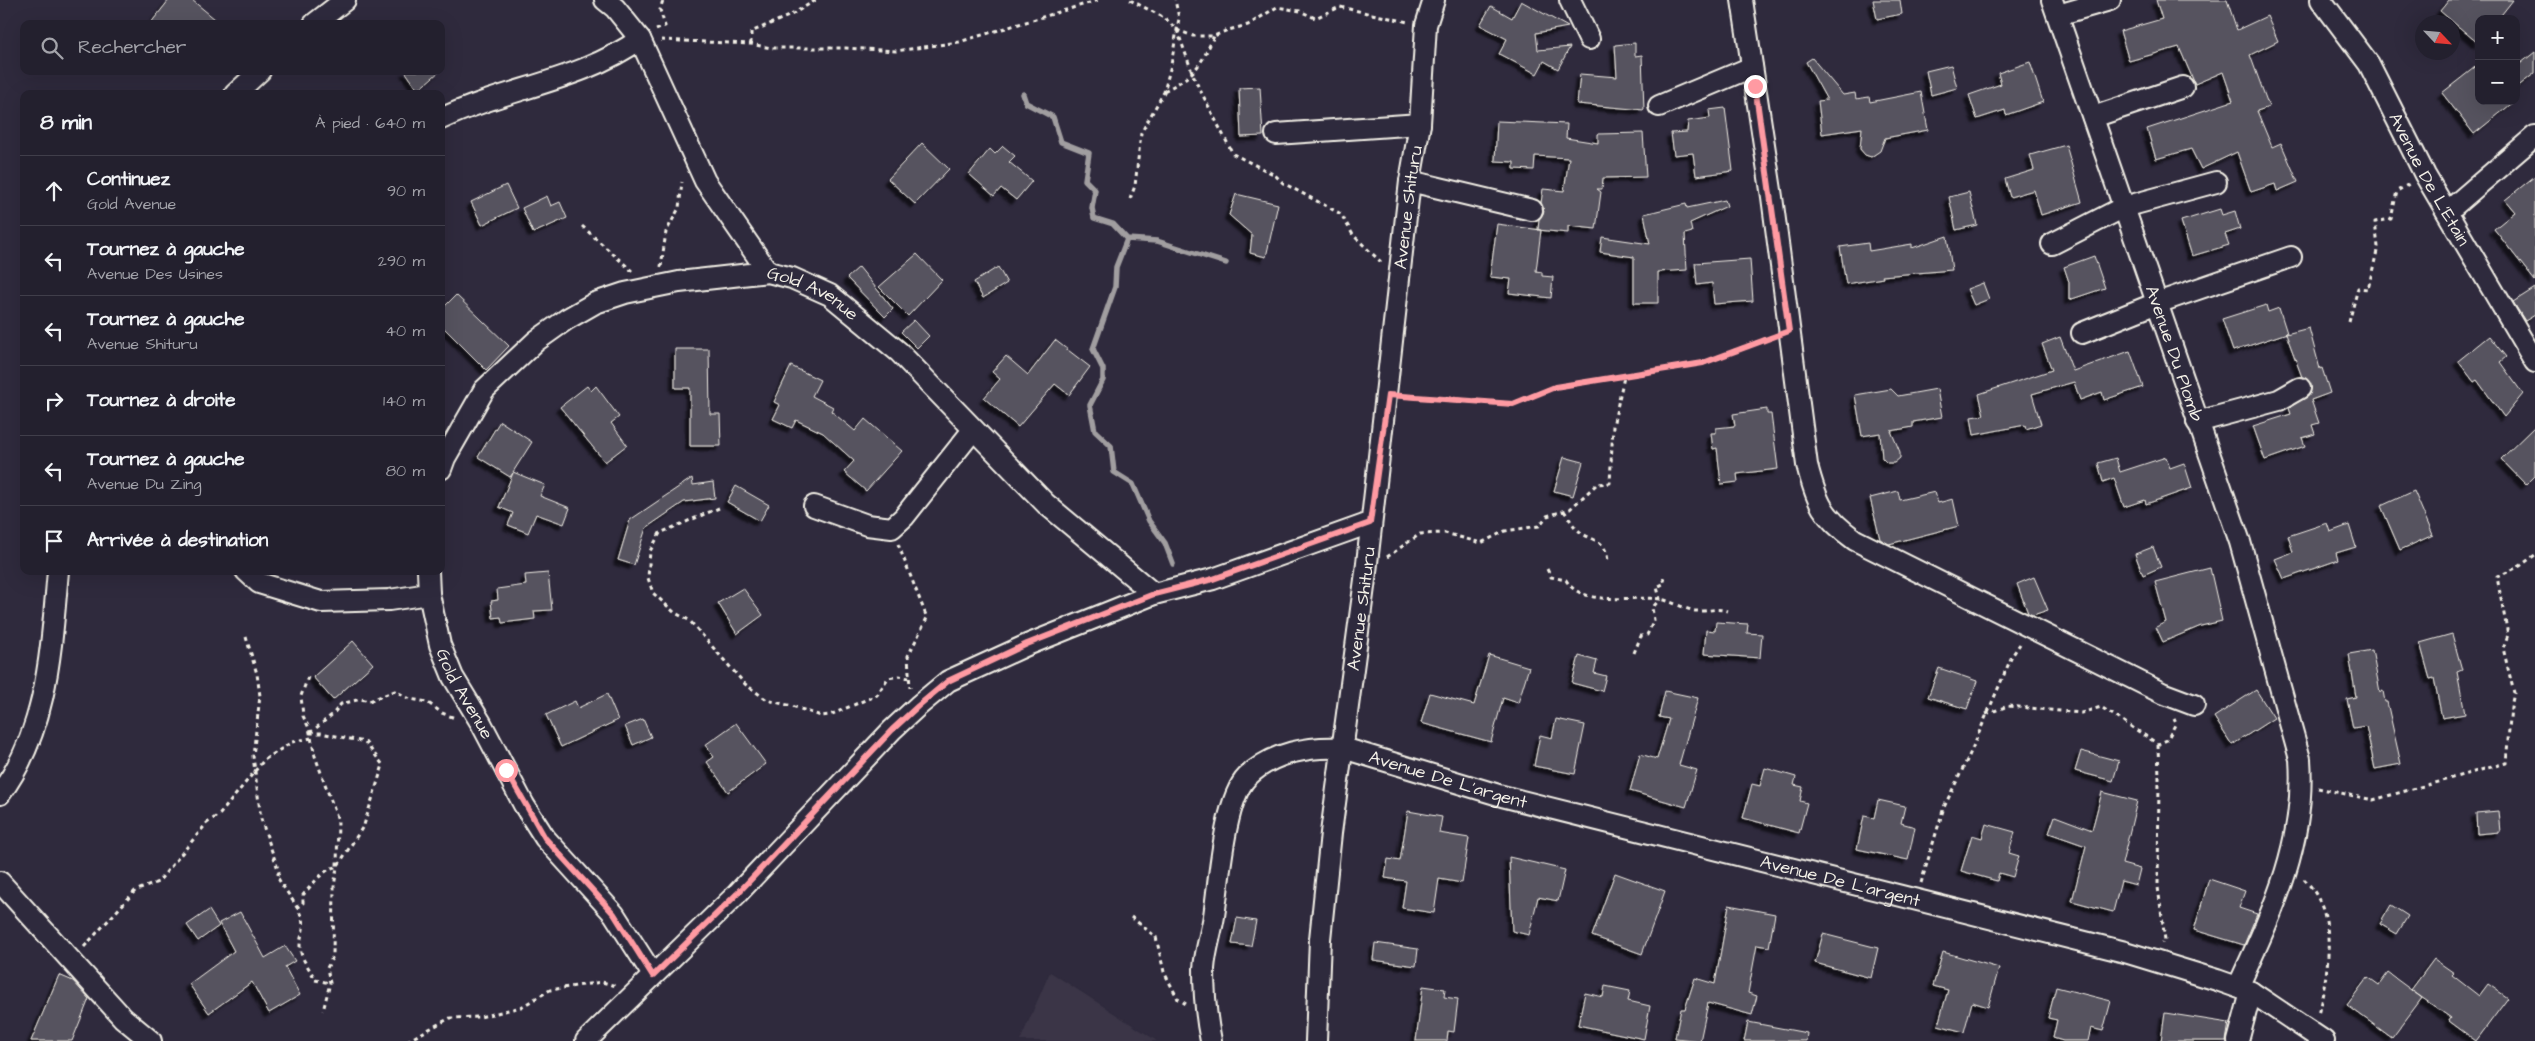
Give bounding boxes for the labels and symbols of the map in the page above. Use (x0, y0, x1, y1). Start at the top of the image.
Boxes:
north arrow (2415, 15, 2460, 60)
route end (1744, 75, 1767, 98)
street label: Avenue De L'Etain (2383, 108, 2476, 250)
street label: Avenue Shituru (1388, 144, 1428, 271)
street label: Gold Avenue (765, 260, 864, 326)
street label: Avenue Du Plomb (2139, 282, 2210, 425)
street label: Avenue Shituru (1340, 546, 1381, 672)
street label: Gold Avenue (430, 645, 500, 744)
street label: Avenue De L'argent (1366, 744, 1531, 815)
route start (495, 759, 518, 782)
street label: Avenue De L'argent (1758, 849, 1924, 913)

